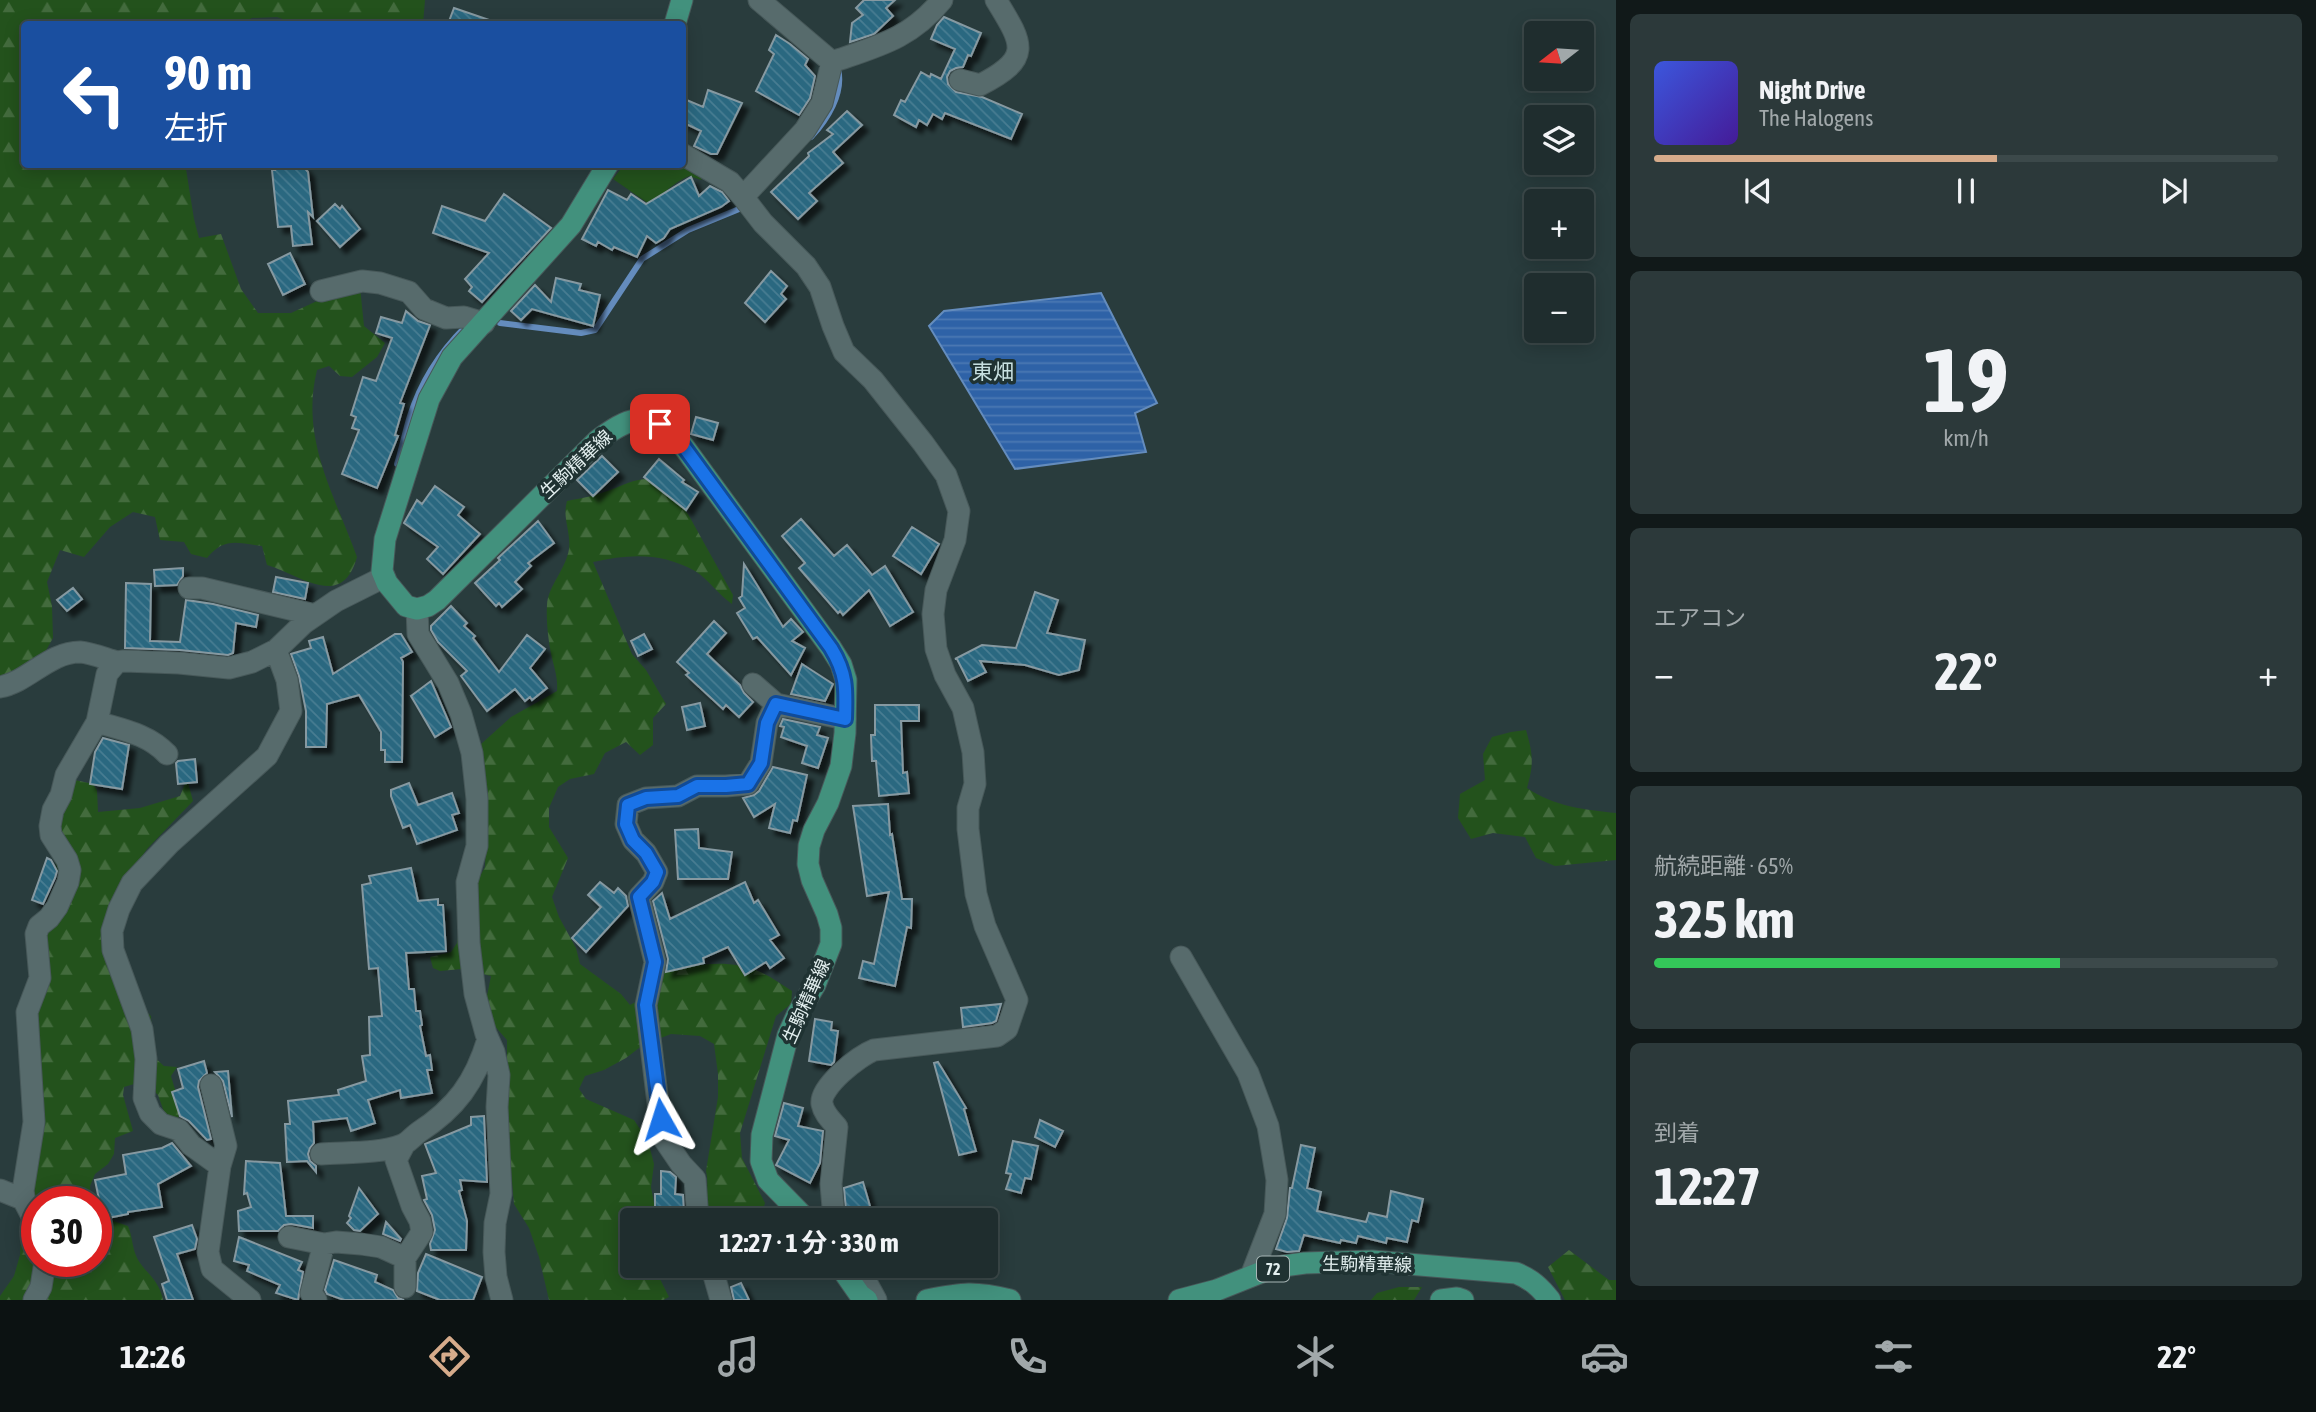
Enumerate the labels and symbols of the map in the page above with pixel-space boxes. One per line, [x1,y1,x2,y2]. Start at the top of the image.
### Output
north arrow [1524,21,1594,91]
district label: 東畑 [972,359,1014,383]
pin [630,394,690,454]
street label: 生駒精華線 [536,426,616,502]
street label: 生駒精華線 [778,956,834,1046]
position arrow [624,1082,698,1156]
speed limit sign: 30 [21,1186,112,1277]
street label: 生駒精華線 [1322,1253,1412,1275]
road number: 72 [1257,1256,1289,1282]

